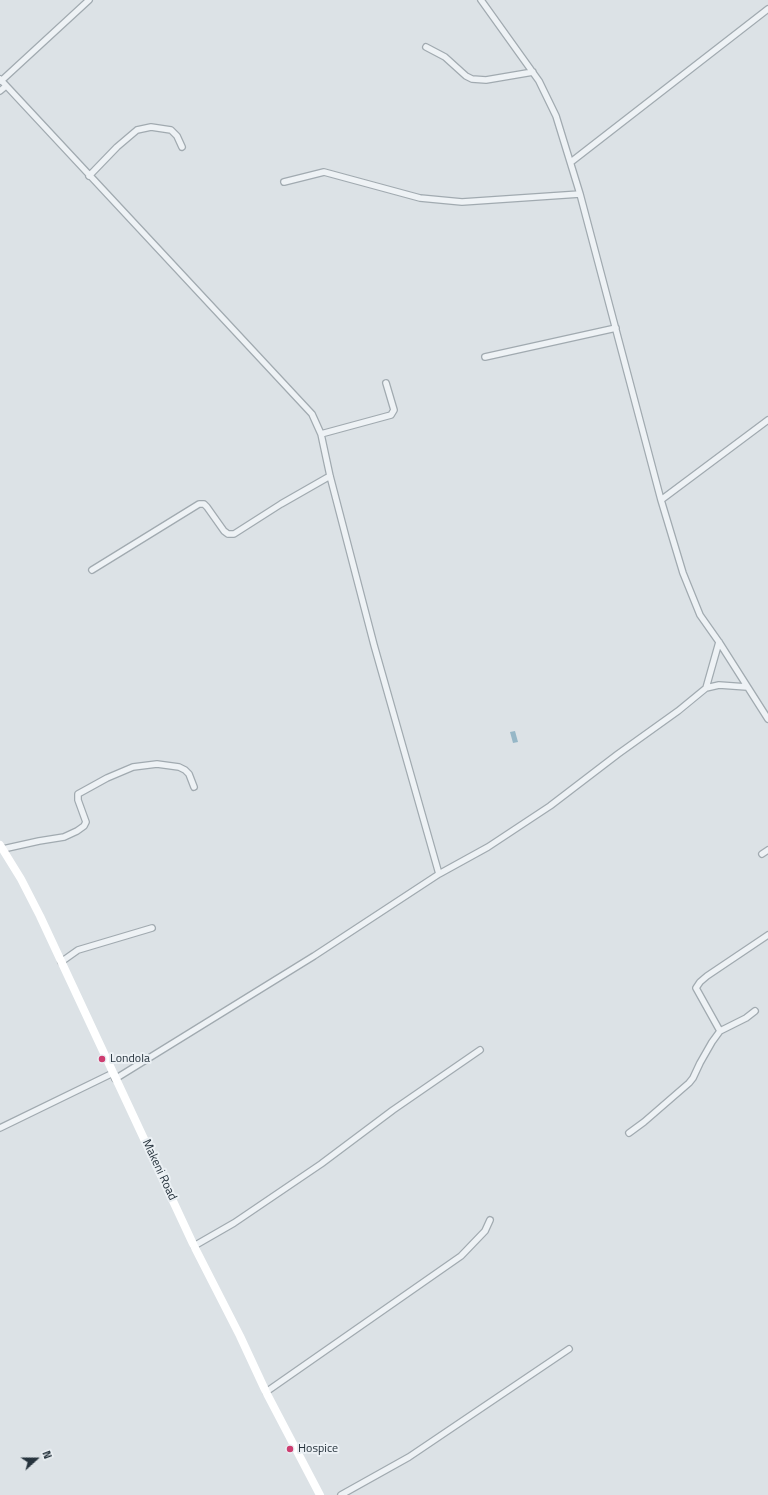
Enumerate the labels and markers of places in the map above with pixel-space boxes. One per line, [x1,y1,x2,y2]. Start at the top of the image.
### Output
place label: Londola [110,1052,150,1066]
marker: Londola [97,1054,107,1064]
place label: Hospice [298,1442,338,1456]
marker: Hospice [285,1444,295,1454]

